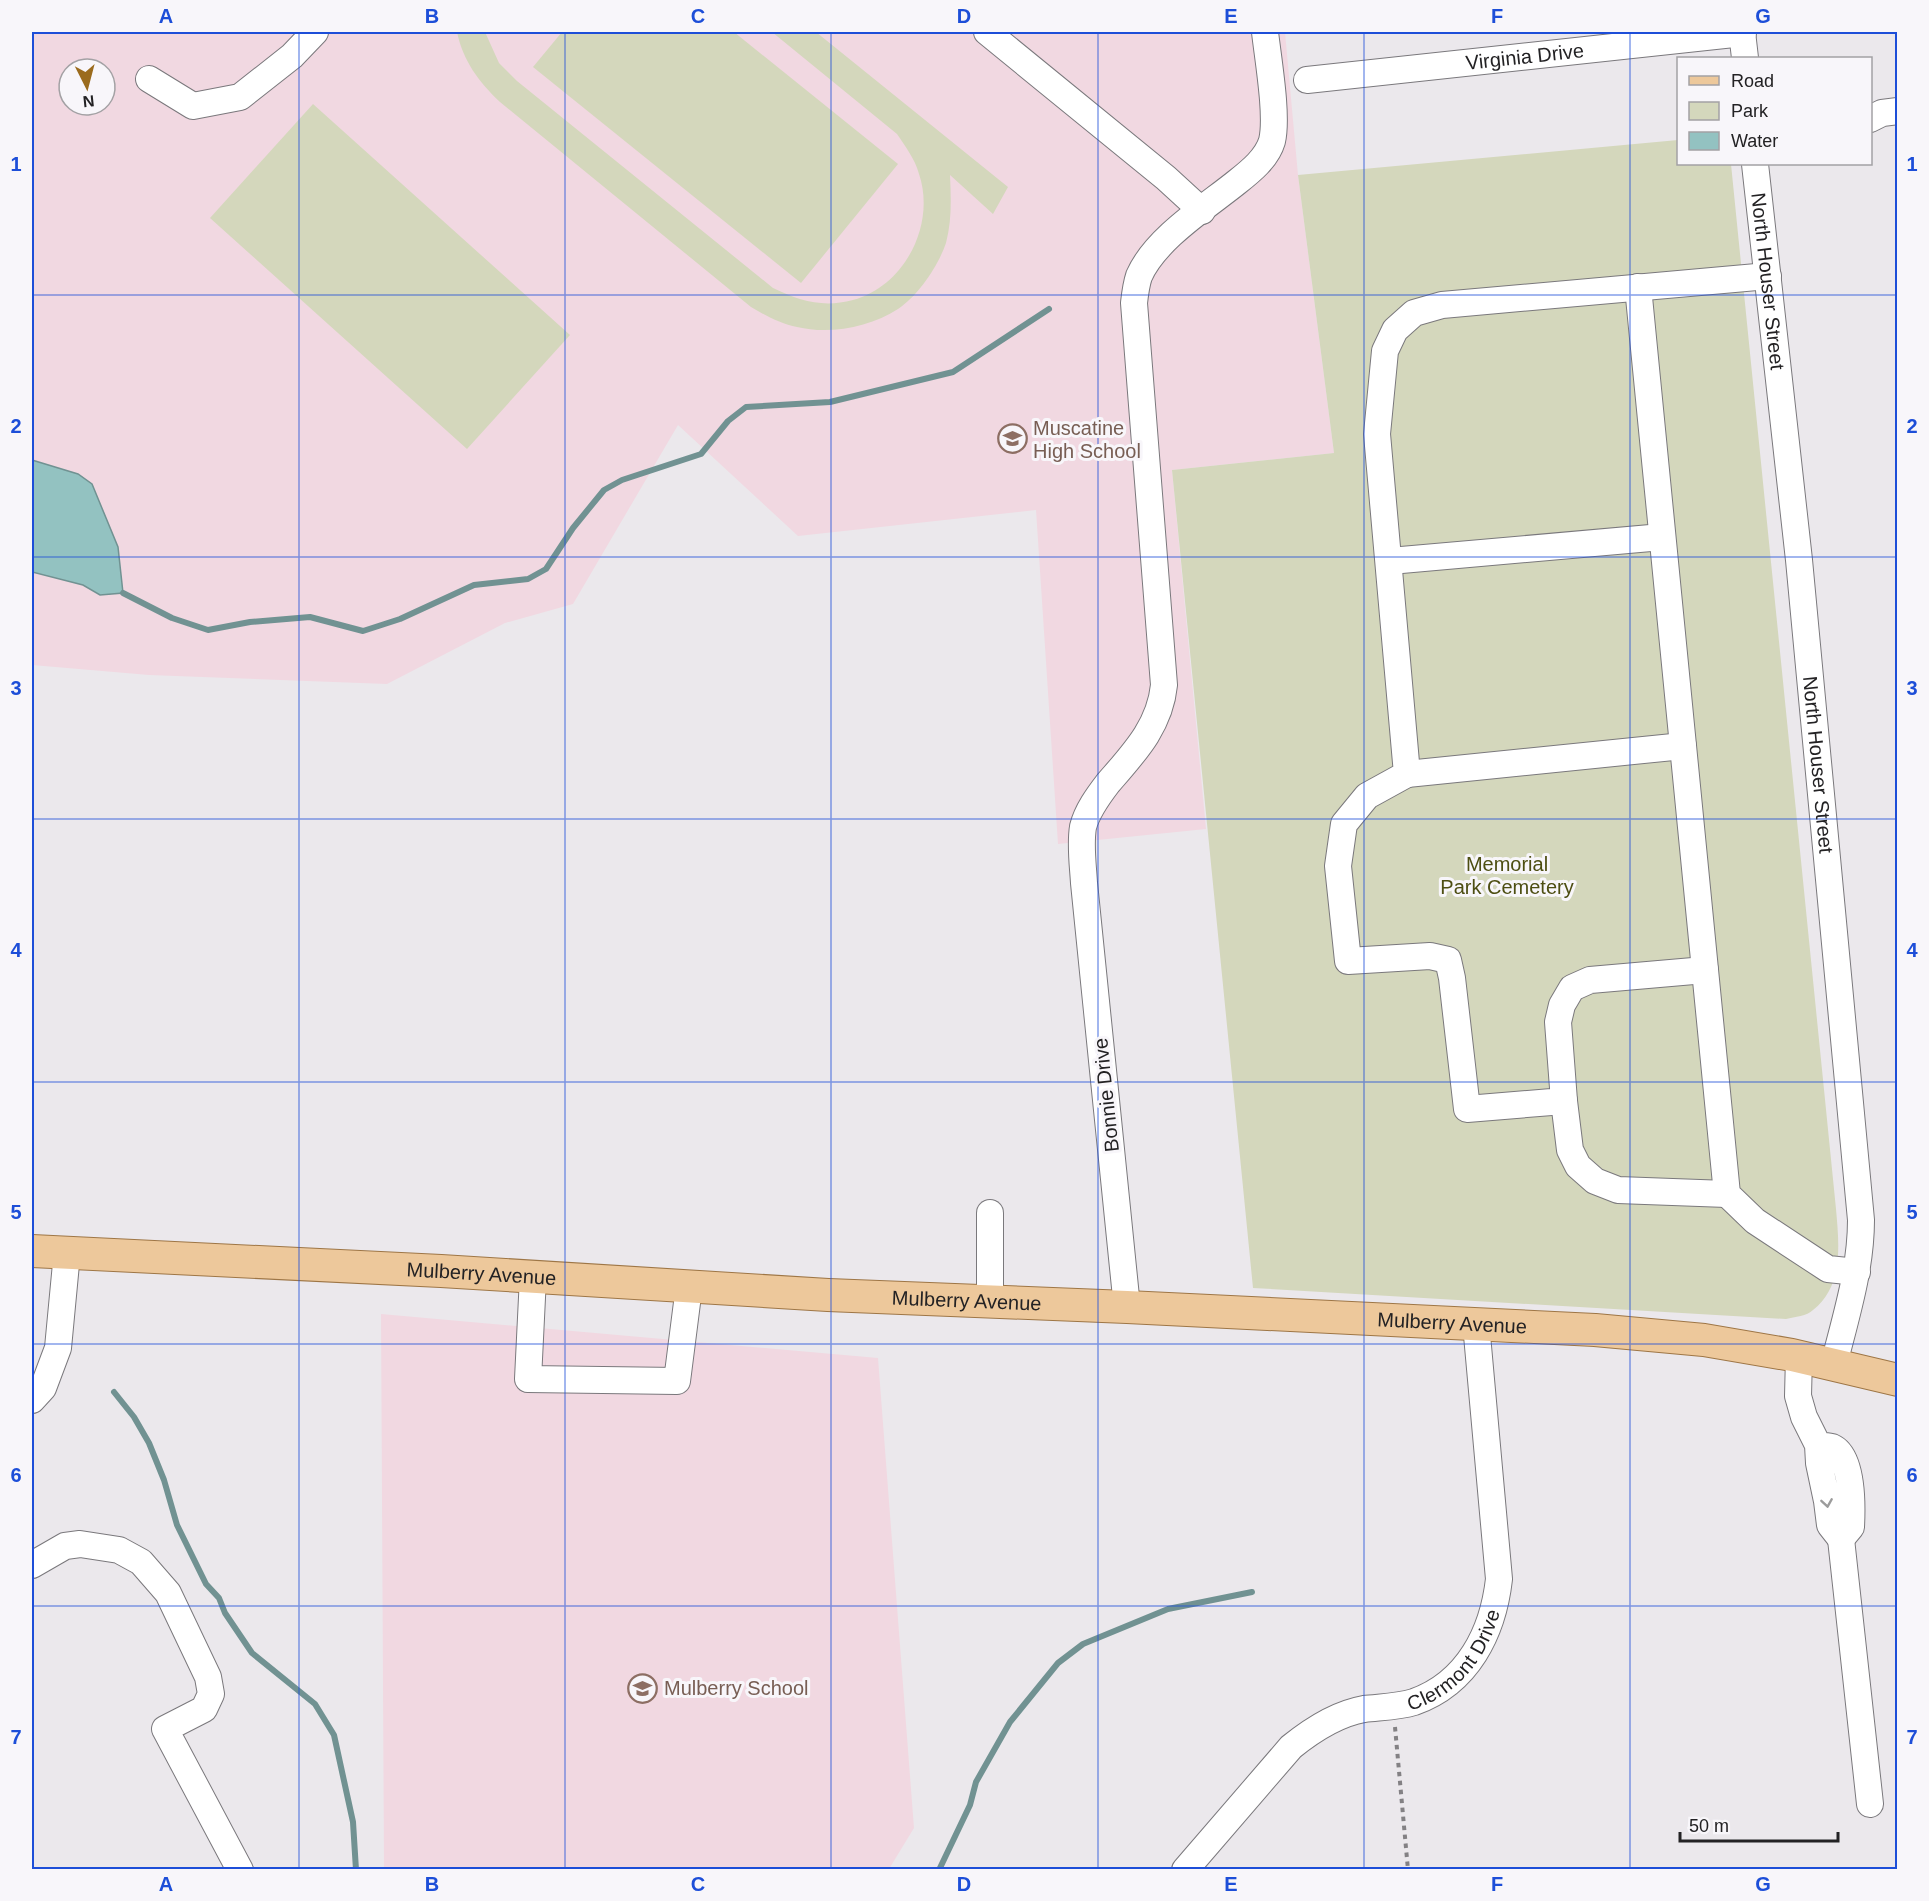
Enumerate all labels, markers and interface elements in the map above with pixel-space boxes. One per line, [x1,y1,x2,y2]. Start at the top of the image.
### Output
text: A [159,5,173,27]
text: B [425,5,439,27]
text: C [691,5,705,27]
text: D [957,5,971,27]
text: E [1224,5,1238,27]
text: F [1491,5,1503,27]
text: G [1755,5,1771,27]
street label: Virginia Drive [1465,39,1585,74]
north arrow [57,57,117,117]
legend [1677,57,1872,165]
text: Road [1731,71,1774,91]
text: N [82,92,95,110]
text: Park [1731,101,1769,121]
text: Water [1731,131,1778,151]
text: 1 [10,153,22,175]
text: 1 [1906,153,1918,175]
street label: North Houser Street [1747,192,1789,371]
text: 2 [10,415,22,437]
text: 2 [1906,415,1918,437]
place label: Muscatine High School [1033,417,1141,462]
school or university icon: Muscatine High School [996,423,1028,455]
street label: North Houser Street [1799,675,1838,855]
text: 3 [10,677,22,699]
text: 3 [1906,677,1918,699]
park label: Memorial Park Cemetery [1440,853,1574,898]
text: 4 [10,939,22,961]
text: 4 [1906,939,1918,961]
street label: Bonnie Drive [1089,1037,1123,1153]
text: 5 [10,1201,22,1223]
text: 5 [1906,1201,1918,1223]
street label: Mulberry Avenue [406,1258,557,1289]
street label: Mulberry Avenue [891,1287,1042,1315]
street label: Mulberry Avenue [1377,1308,1527,1338]
text: 6 [10,1464,22,1486]
text: 6 [1906,1464,1918,1486]
one-way arrow [1820,1497,1833,1507]
street label: Clermont Drive [1404,1607,1504,1715]
school or university icon: Mulberry School [627,1672,659,1704]
place label: Mulberry School [664,1677,809,1699]
text: 7 [10,1726,22,1748]
text: 7 [1906,1726,1918,1748]
scale bar [1680,1805,1838,1843]
text: 50 m [1689,1816,1729,1836]
text: A [159,1873,173,1895]
text: B [425,1873,439,1895]
text: C [691,1873,705,1895]
text: D [957,1873,971,1895]
text: E [1224,1873,1238,1895]
text: F [1491,1873,1503,1895]
text: G [1755,1873,1771,1895]

